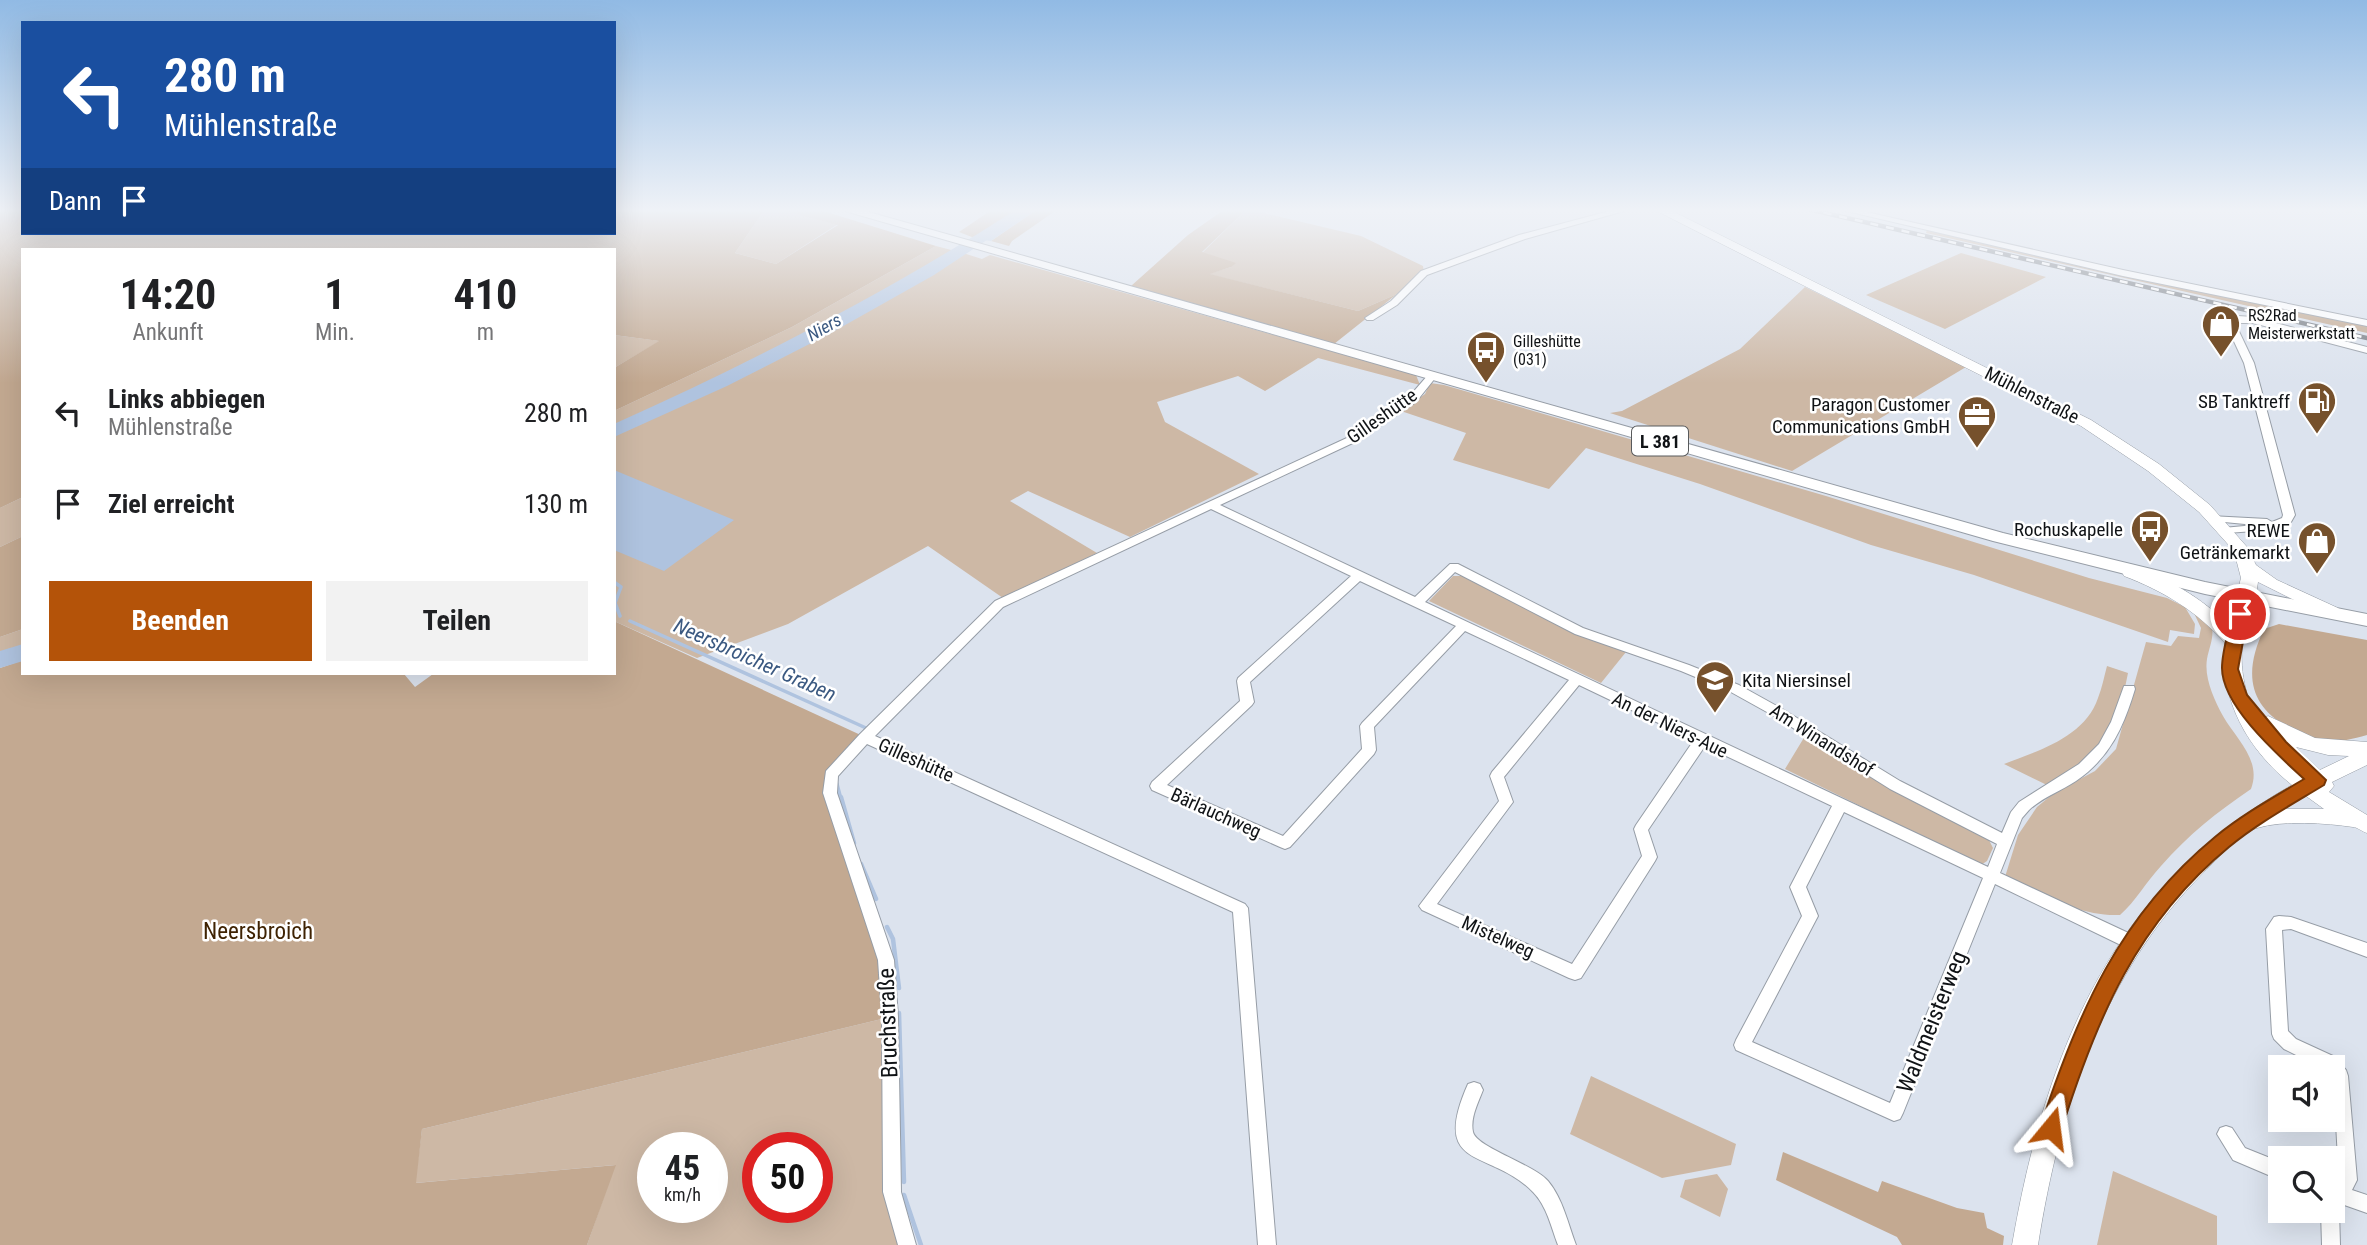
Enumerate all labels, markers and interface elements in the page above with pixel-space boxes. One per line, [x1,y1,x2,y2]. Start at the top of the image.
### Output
text: 280 m [164,47,286,104]
icon: left [49,49,140,140]
text: Mühlenstraße [164,106,337,144]
icon: arrive [115,182,153,220]
text: Dann [49,186,101,216]
text: 14:20 [120,270,216,319]
text: 1 [324,270,345,319]
text: 410 [454,270,517,319]
shop icon: RS2Rad Meisterwerkstatt [2200,303,2242,358]
place label: RS2Rad Meisterwerkstatt [2248,306,2355,343]
water label: Niers [803,309,845,345]
text: Ankunft [132,319,204,346]
text: Min. [315,319,355,346]
text: m [477,319,494,346]
bus stop icon: Gilleshütte (031) [1465,329,1507,384]
place label: Gilleshütte (031) [1513,332,1581,369]
street label: Mühlenstraße [1981,361,2083,429]
fuel station icon: SB Tanktreff [2296,380,2338,435]
street label: Gilleshütte [1342,383,1422,448]
text: Links abbiegen [108,384,265,414]
place label: SB Tanktreff [2198,390,2290,413]
place label: Paragon Customer Communications GmbH [1772,393,1950,438]
icon: left [49,394,87,432]
office icon: Paragon Customer Communications GmbH [1956,394,1998,449]
text: 280 m [524,398,588,428]
text: Mühlenstraße [108,414,232,441]
road number: L 381 [1632,426,1688,456]
icon: arrive [49,485,87,523]
text: Ziel erreicht [108,489,234,519]
text: 130 m [524,489,588,519]
bus stop icon: Rochuskapelle [2129,508,2171,563]
place label: Rochuskapelle [2014,518,2123,541]
place label: REWE Getränkemarkt [2180,519,2290,564]
shop icon: REWE Getränkemarkt [2296,520,2338,575]
button: Beenden [49,581,312,661]
button: Teilen [326,581,588,661]
pin [2210,584,2270,644]
icon: arrive [2221,595,2259,633]
water label: Neersbroicher Graben [670,613,840,707]
school or university icon: Kita Niersinsel [1694,659,1736,714]
place label: Kita Niersinsel [1742,669,1851,692]
street label: An der Niers-Aue [1608,687,1732,763]
street label: Am Winandshof [1766,699,1878,781]
street label: Gilleshütte [875,733,957,787]
street label: Bärlauchweg [1167,783,1265,843]
street label: Mistelweg [1458,911,1538,963]
park label: Neersbroich [203,918,313,945]
street label: Waldmeisterweg [1891,947,1973,1097]
street label: Bruchstraße [873,968,903,1078]
map controls [2268,1055,2345,1223]
button: sound [2268,1055,2345,1132]
position arrow [2014,1091,2088,1165]
speed limit sign: 50 [742,1132,833,1223]
button: search [2268,1146,2345,1223]
text: 45 [665,1148,700,1189]
text: km/h [664,1184,701,1205]

